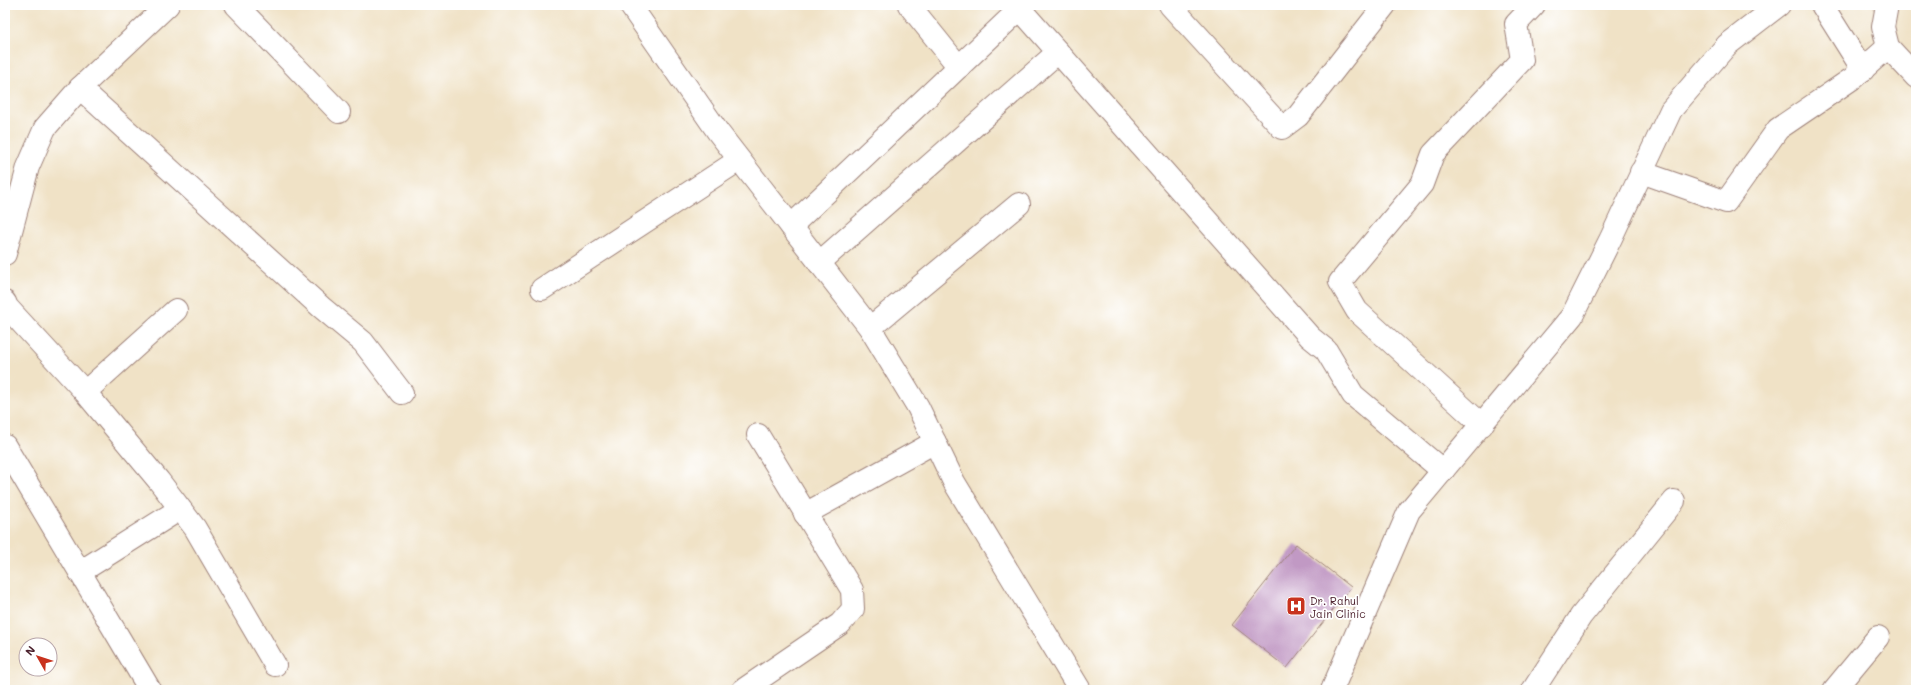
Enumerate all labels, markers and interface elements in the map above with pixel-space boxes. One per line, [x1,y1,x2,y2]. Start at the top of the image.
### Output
place label: Dr. Rahul Jain Clinic [1310,593,1366,621]
hospital icon: Dr. Rahul Jain Clinic [1285,595,1307,617]
north arrow [18,637,58,677]
text: N [21,642,38,658]

